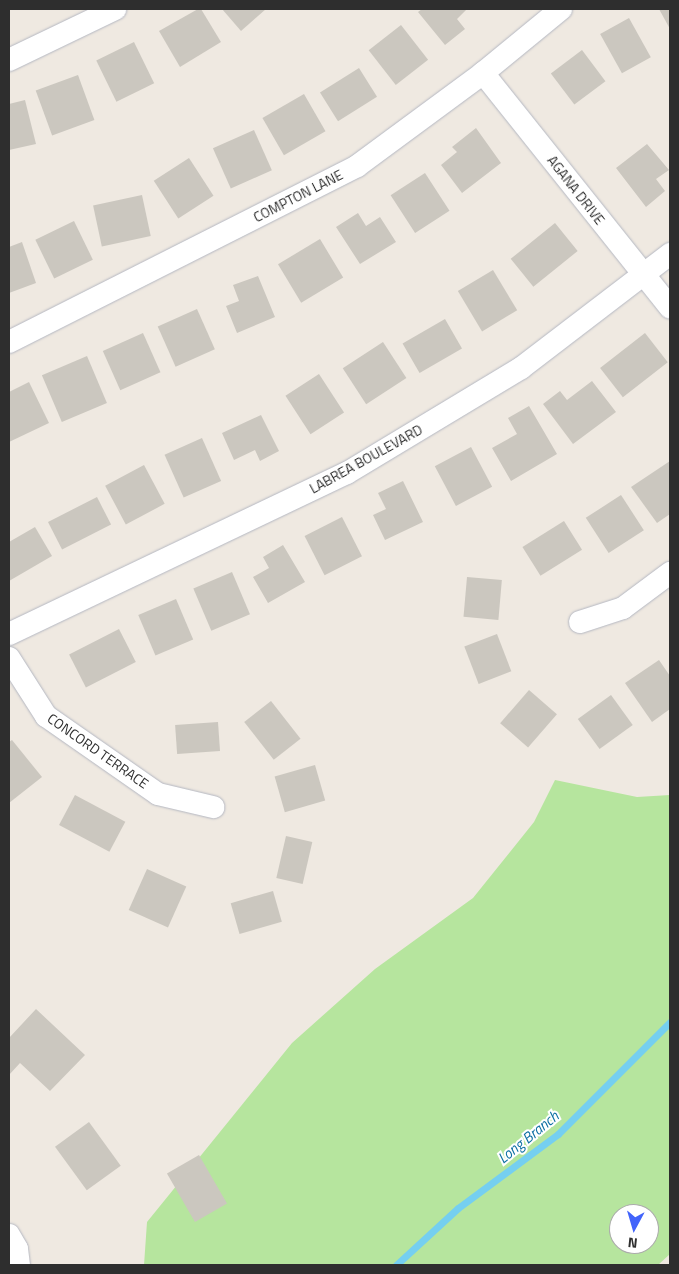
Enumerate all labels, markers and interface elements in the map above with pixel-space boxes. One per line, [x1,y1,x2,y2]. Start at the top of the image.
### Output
street label: AGANA DRIVE [544,152,608,228]
street label: COMPTON LANE [251,166,345,226]
street label: LABREA BOULEVARD [307,421,425,497]
street label: CONCORD TERRACE [44,710,152,792]
water label: Long Branch [494,1107,562,1167]
north arrow [609,1204,659,1254]
text: N [627,1232,638,1254]

